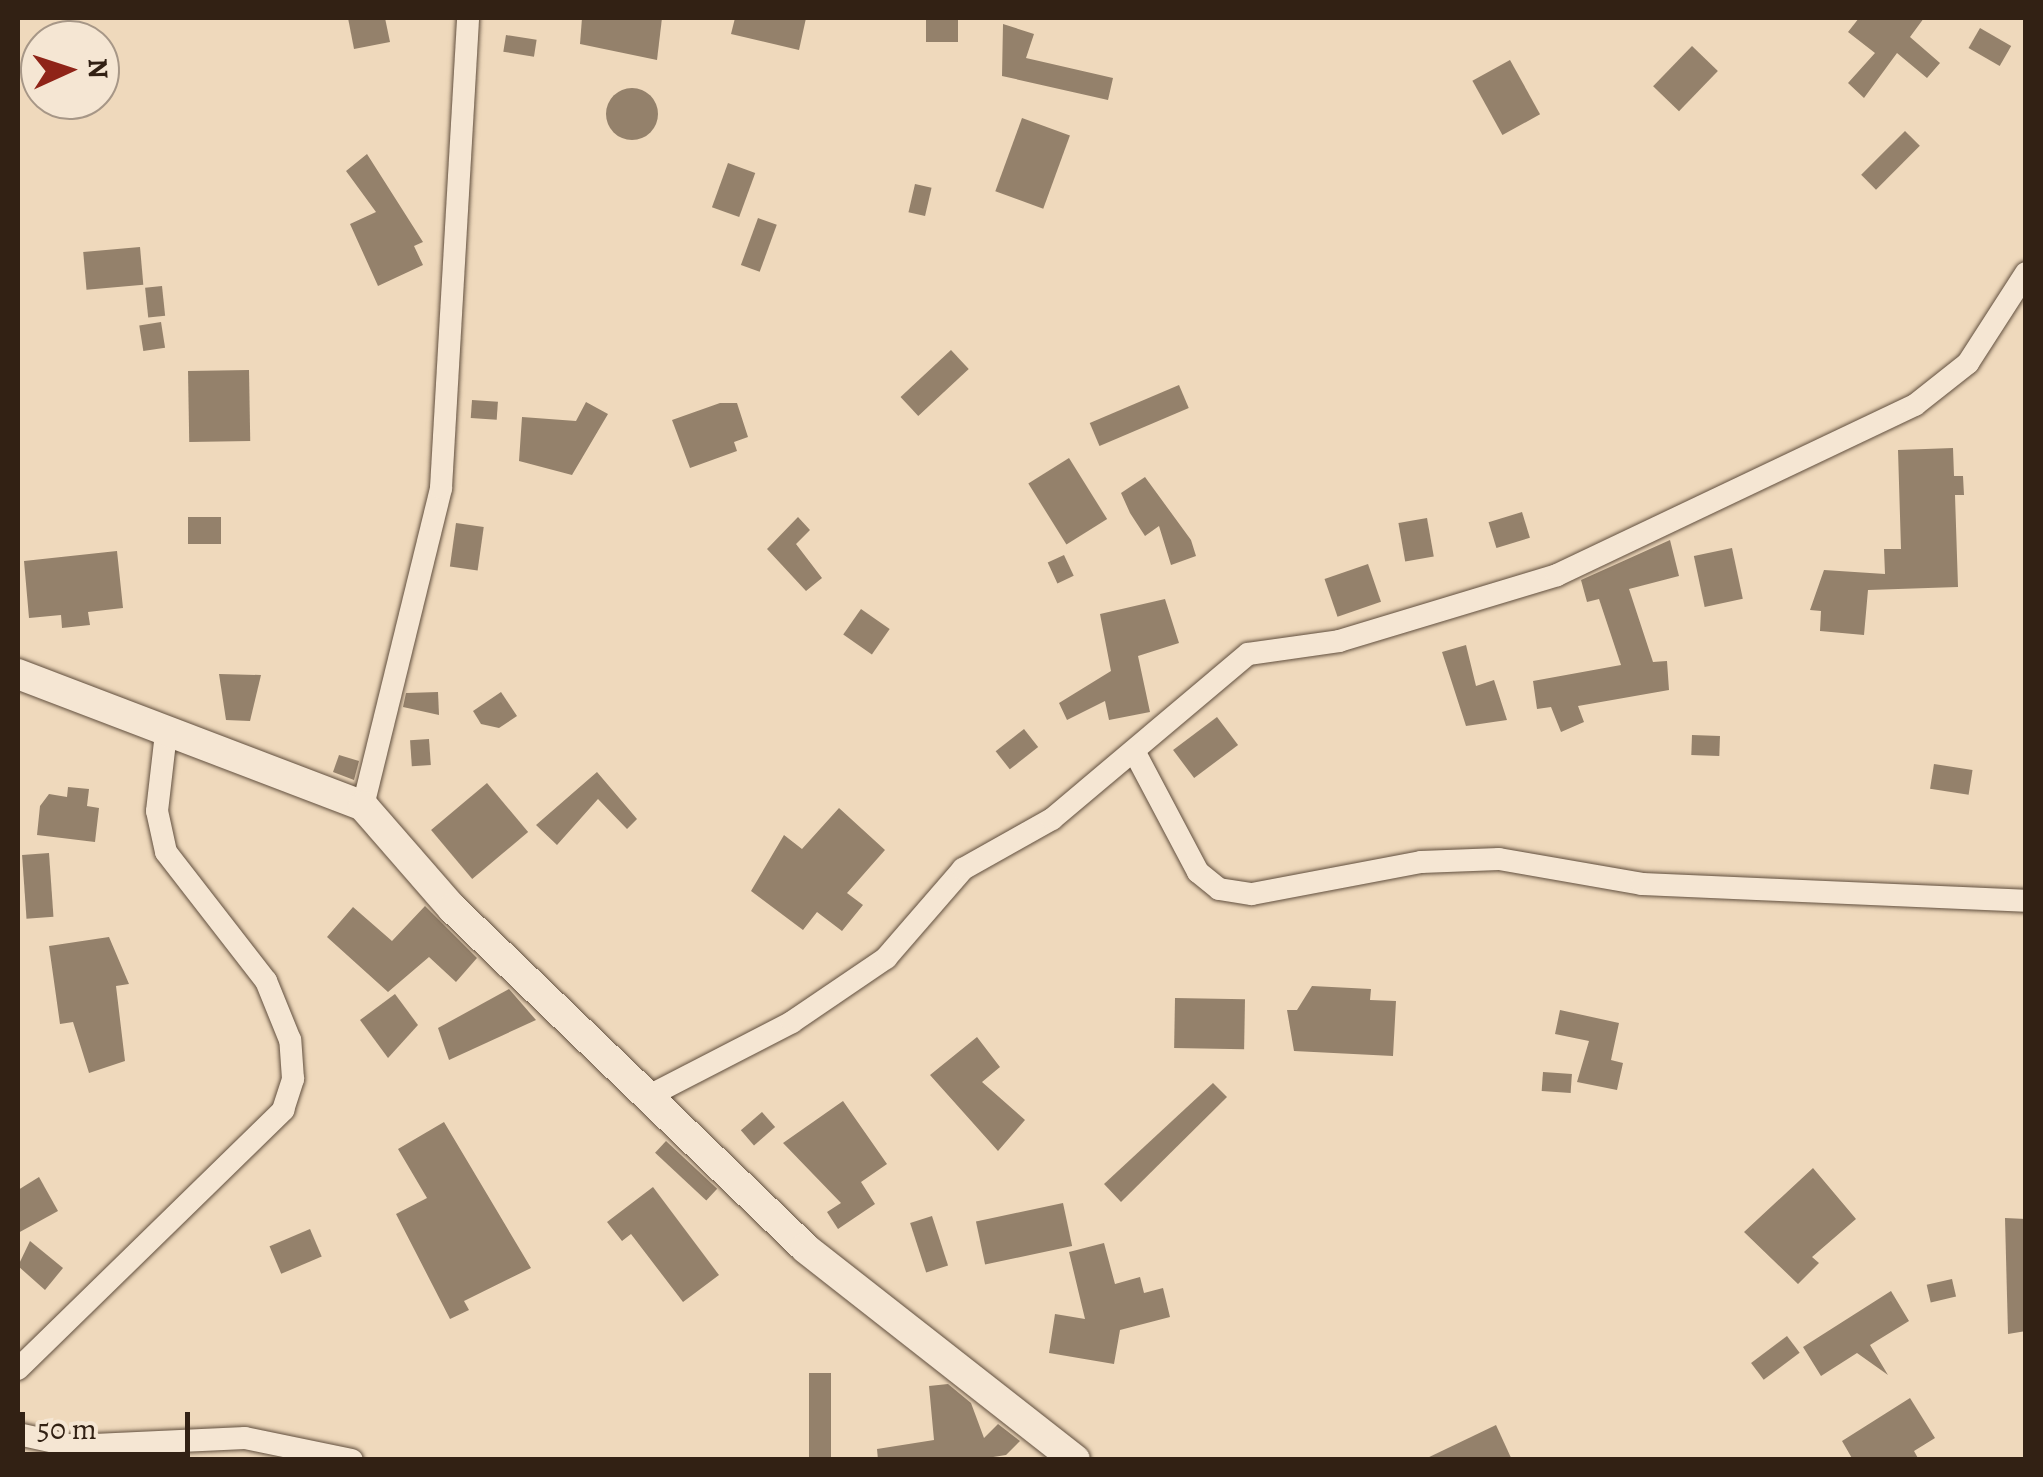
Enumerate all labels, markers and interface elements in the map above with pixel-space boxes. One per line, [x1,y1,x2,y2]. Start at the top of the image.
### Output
north arrow [20,20,120,120]
text: N [78,57,117,80]
scale bar [25,1392,195,1454]
text: 50 m [37,1409,97,1449]

